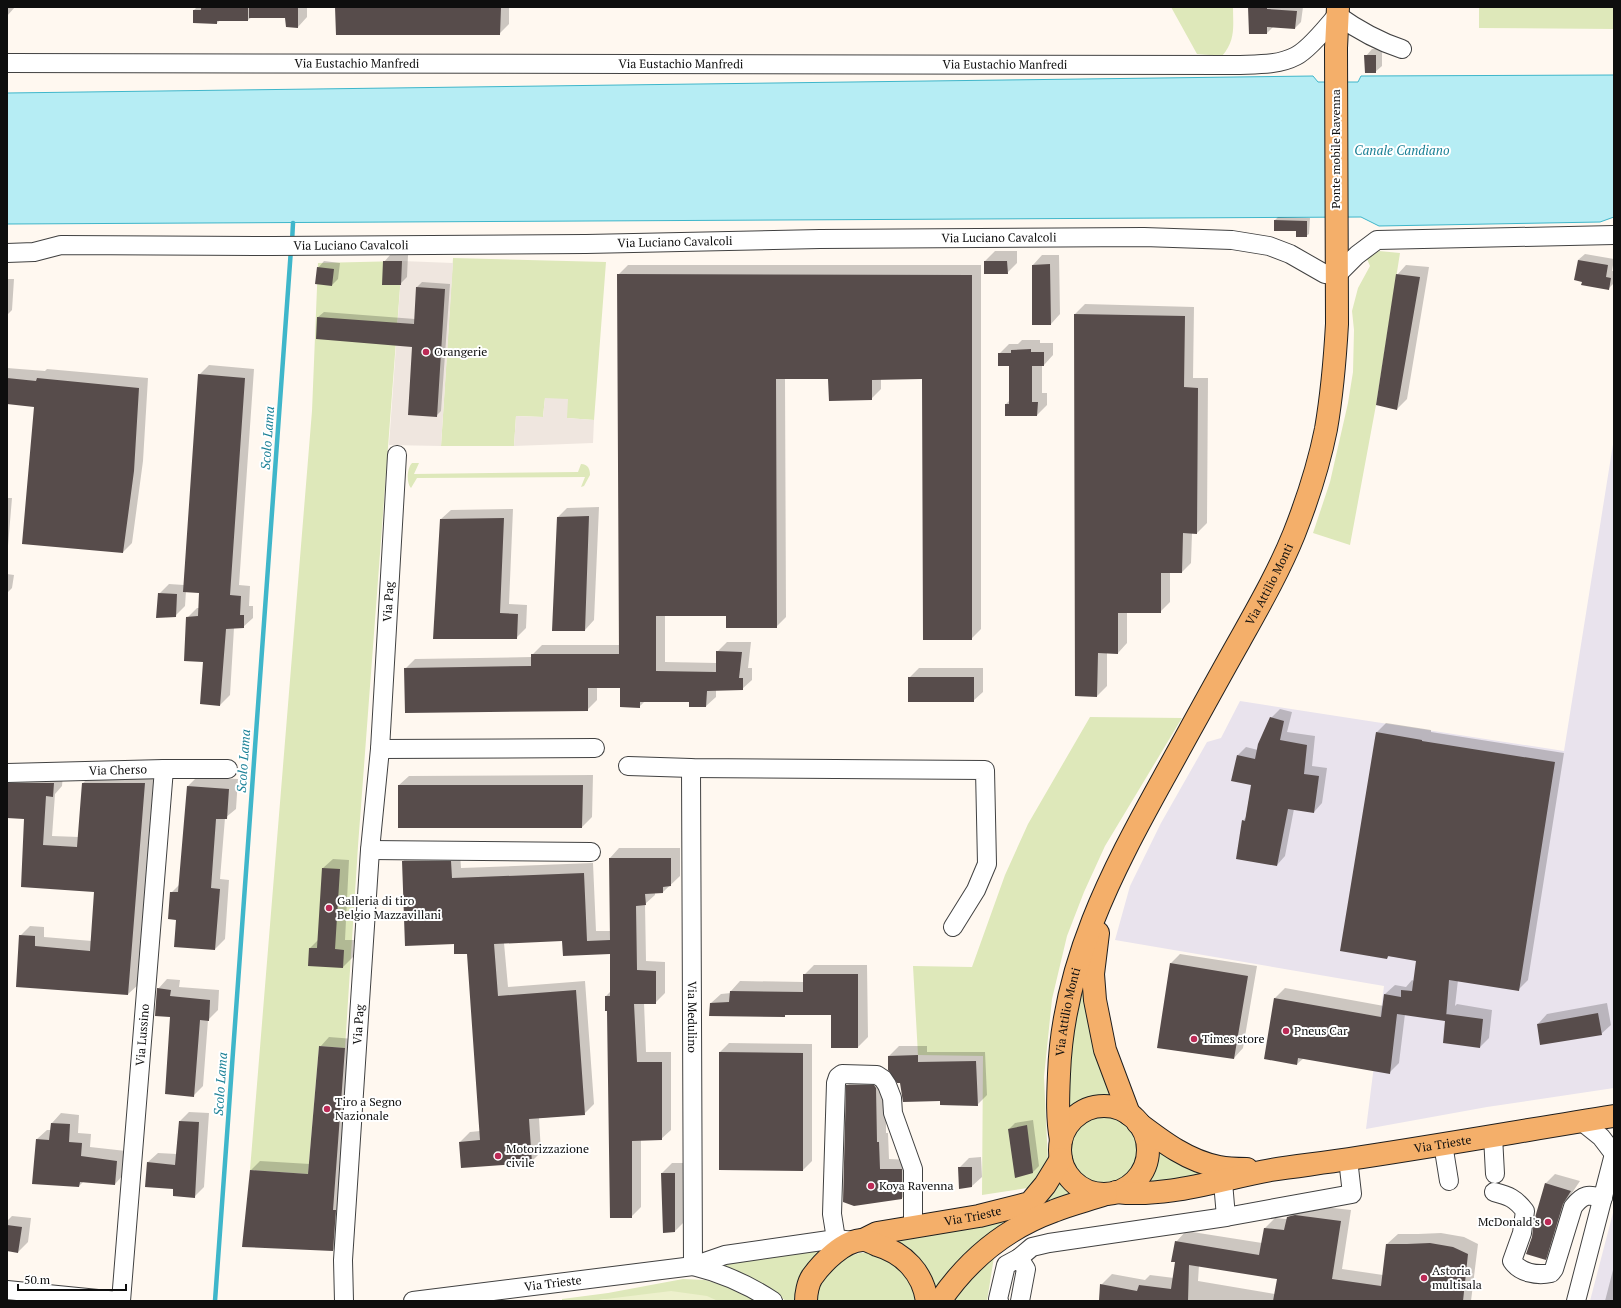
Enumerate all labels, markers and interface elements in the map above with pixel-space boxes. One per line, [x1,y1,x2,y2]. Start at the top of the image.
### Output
street label: Via Eustachio Manfredi [295,55,420,71]
street label: Via Eustachio Manfredi [619,56,744,71]
street label: Via Eustachio Manfredi [943,57,1068,72]
street label: Ponte mobile Ravenna [1328,89,1343,209]
water label: Canale Candiano [1354,141,1450,159]
street label: Via Luciano Cavalcoli [941,230,1057,245]
street label: Via Luciano Cavalcoli [617,233,733,250]
street label: Via Luciano Cavalcoli [293,237,409,253]
place label: Orangerie [434,344,487,359]
marker: Orangerie [421,347,431,357]
water label: Scolo Lama [256,406,278,470]
street label: Via Attilio Monti [1242,541,1296,628]
street label: Via Pag [379,580,397,622]
water label: Scolo Lama [232,729,254,793]
street label: Via Cherso [89,761,148,778]
place label: Galleria di tiro Belgio Mazzavillani [337,893,442,922]
marker: Galleria di tiro Belgio Mazzavillani [324,903,334,913]
street label: Via Attilio Monti [1052,965,1083,1057]
street label: Via Medulino [685,981,700,1053]
street label: Via Lussino [132,1003,152,1066]
street label: Via Pag [349,1003,367,1045]
place label: Pneus Car [1294,1023,1348,1038]
marker: Pneus Car [1281,1026,1291,1036]
place label: Times store [1202,1031,1264,1046]
marker: Times store [1189,1034,1199,1044]
water label: Scolo Lama [209,1052,231,1116]
place label: Tiro a Segno Nazionale [335,1094,402,1123]
marker: Tiro a Segno Nazionale [322,1104,332,1114]
street label: Via Trieste [1413,1132,1473,1156]
place label: Motorizzazione civile [506,1141,589,1170]
marker: Motorizzazione civile [493,1151,503,1161]
place label: Koya Ravenna [879,1178,954,1193]
marker: Koya Ravenna [866,1181,876,1191]
street label: Via Trieste [943,1203,1003,1229]
place label: McDonald's [1478,1214,1540,1229]
marker: McDonald's [1543,1217,1553,1227]
place label: Astoria multisala [1432,1263,1482,1292]
scale bar [18,1266,126,1292]
text: 50 m [24,1272,51,1287]
street label: Via Trieste [523,1272,583,1294]
marker: Astoria multisala [1419,1273,1429,1283]

